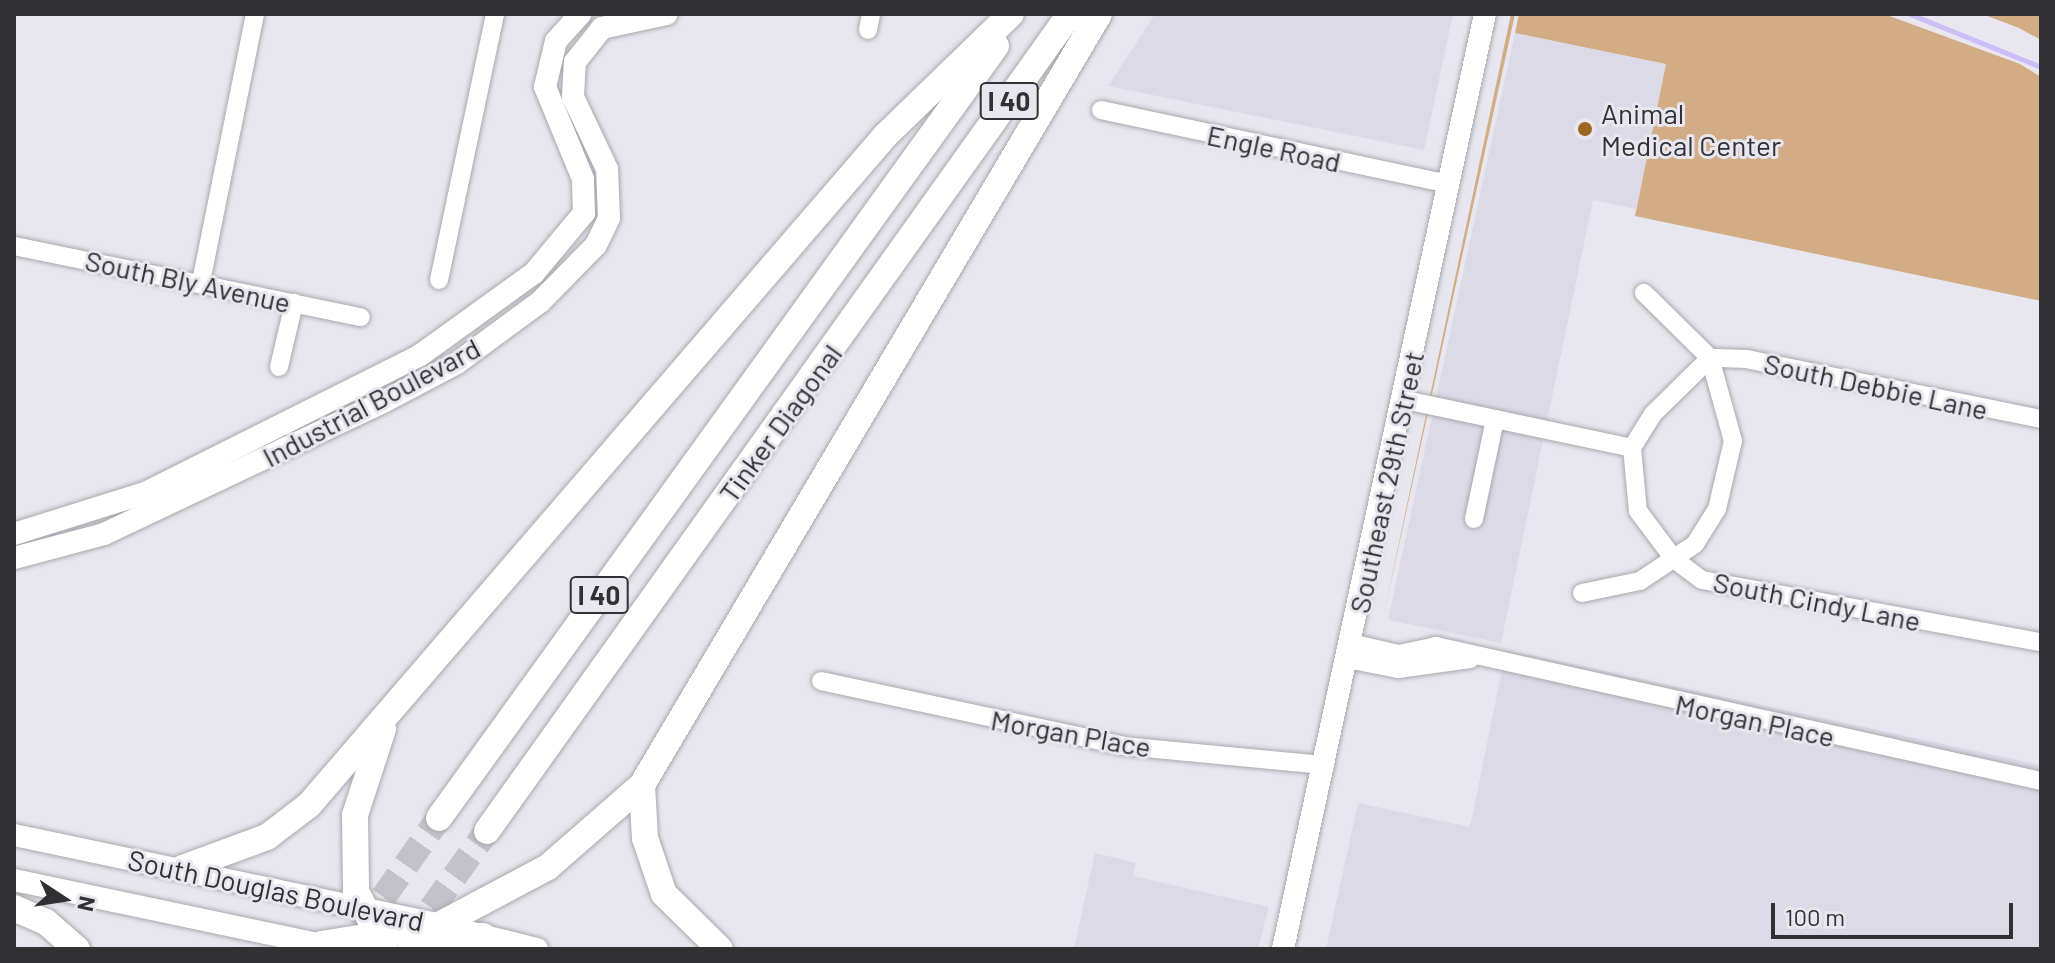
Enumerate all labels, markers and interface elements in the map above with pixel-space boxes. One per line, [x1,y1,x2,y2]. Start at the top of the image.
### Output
road number: I 40 [979,79,1039,123]
place label: Animal Medical Center [1601,96,1781,162]
street label: Engle Road [1204,117,1344,179]
marker: Animal Medical Center [1576,120,1594,138]
street label: South Bly Avenue [82,243,294,319]
street label: Industrial Boulevard [257,331,485,473]
street label: Tinker Diagonal [712,338,848,508]
street label: South Debbie Lane [1761,346,1991,426]
street label: Southeast 29th Street [1342,348,1430,616]
street label: South Cindy Lane [1711,564,1923,638]
road number: I 40 [569,573,629,617]
street label: Morgan Place [1672,687,1838,753]
street label: Morgan Place [988,702,1154,764]
street label: South Douglas Boulevard [125,842,427,938]
north arrow [24,859,104,939]
scale bar [1775,887,2017,937]
text: N [73,894,102,914]
text: 100 m [1785,902,1845,931]

